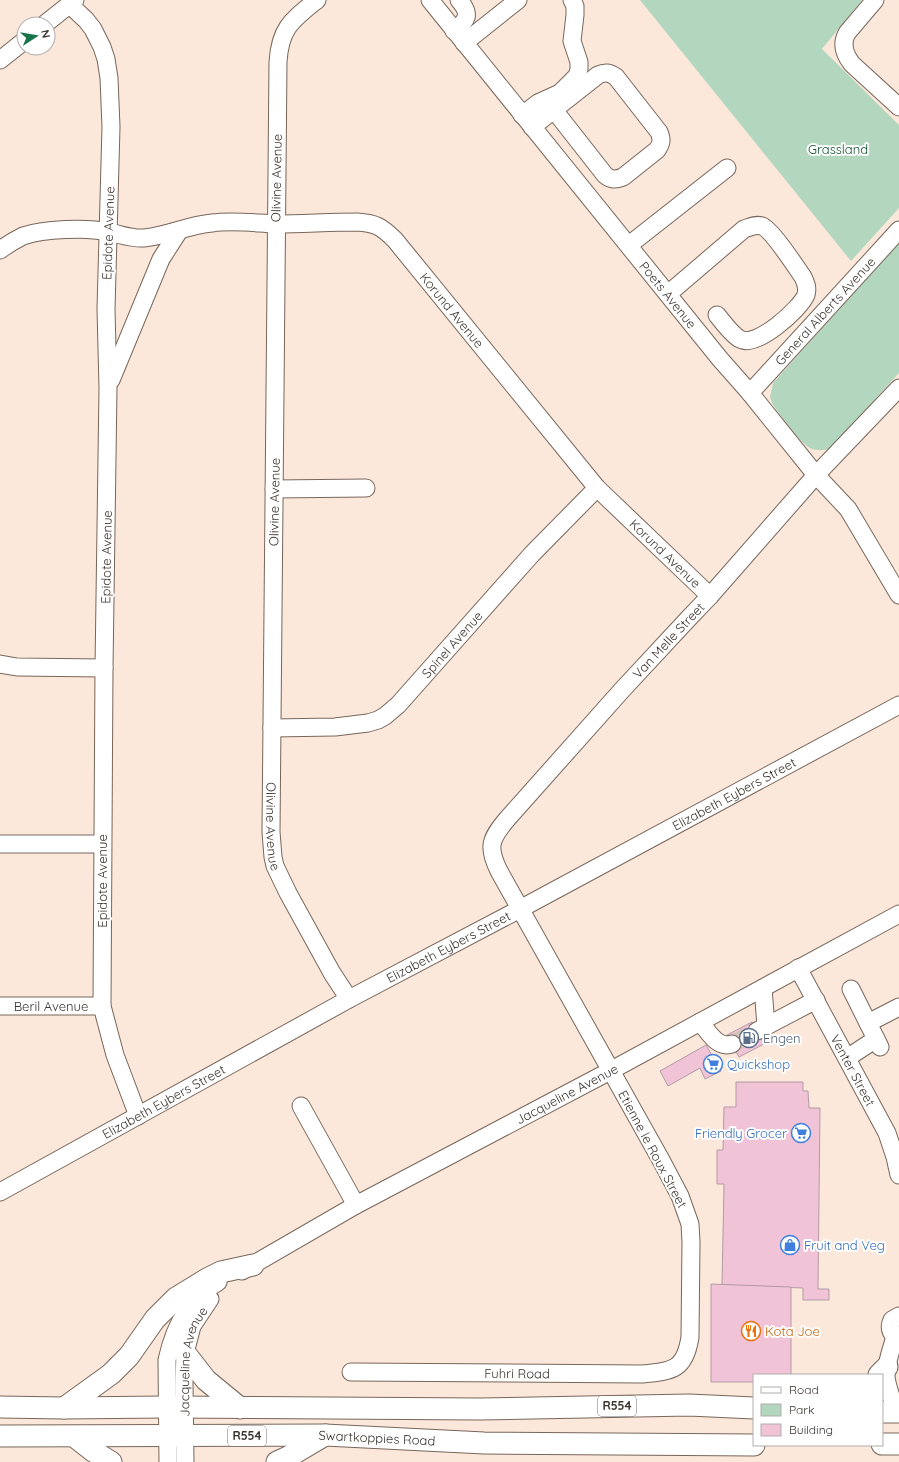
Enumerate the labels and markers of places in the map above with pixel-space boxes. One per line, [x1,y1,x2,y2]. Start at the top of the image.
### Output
fuel station icon: Engen [738,1027,760,1049]
place label: Engen [763,1030,801,1046]
supermarket icon: Quickshop [702,1053,724,1075]
place label: Quickshop [727,1056,790,1072]
supermarket icon: Friendly Grocer [790,1122,812,1144]
place label: Friendly Grocer [695,1125,787,1141]
shop icon: Fruit and Veg [779,1234,801,1256]
place label: Fruit and Veg [804,1237,885,1253]
restaurant icon: Kota Joe [740,1320,762,1342]
place label: Kota Joe [765,1323,820,1339]

